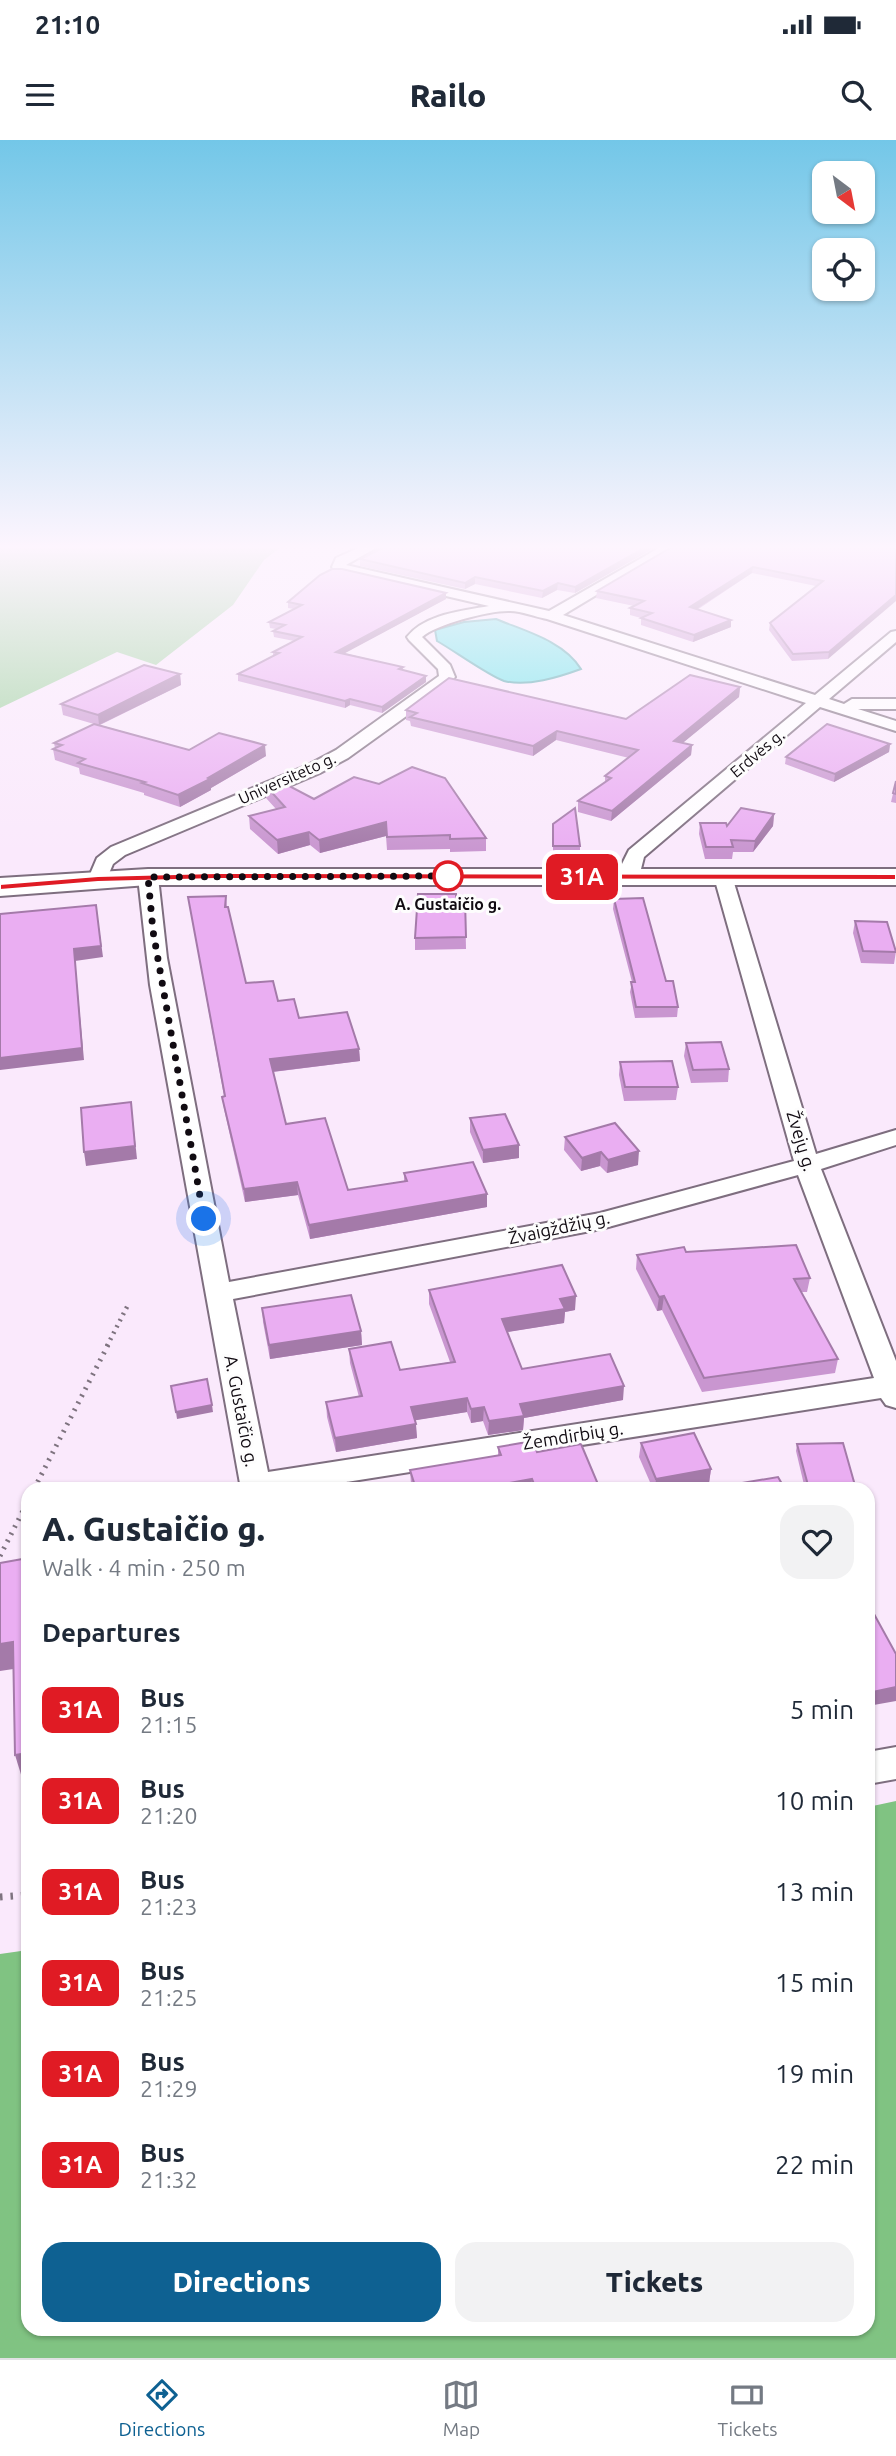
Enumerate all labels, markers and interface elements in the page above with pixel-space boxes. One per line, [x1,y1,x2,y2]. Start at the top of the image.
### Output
text: 21:10 [35,10,100,39]
icon: menu [21,76,59,114]
icon: search [837,76,875,114]
text: Railo [409,77,487,113]
north arrow [812,161,875,224]
map controls [812,161,875,301]
button: locate [812,238,875,301]
street label: Erdvės g. [726,725,788,781]
street label: Universiteto g. [235,748,339,808]
line badge: 31A [542,854,622,900]
marker: A. Gustaičio g. [433,861,463,891]
text: 31A [560,863,604,890]
place label: A. Gustaičio g. [395,895,501,913]
street label: Žvejų g. [783,1108,822,1173]
your location [186,1201,221,1236]
street label: Žvaigždžių g. [506,1206,611,1248]
street label: A. Gustaičio g. [221,1353,263,1468]
street label: Žemdirbių g. [521,1416,625,1453]
button: heart [780,1505,854,1579]
text: A. Gustaičio g. [42,1510,265,1547]
text: Walk · 4 min · 250 m [42,1555,246,1580]
text: Departures [42,1618,180,1647]
text: Bus [140,1683,185,1712]
text: 5 min [790,1695,854,1724]
text: 31A [59,1696,102,1723]
text: 21:15 [140,1712,198,1737]
text: Bus [140,1774,185,1803]
text: 10 min [775,1786,854,1815]
text: 31A [59,1787,102,1814]
text: 21:20 [140,1803,198,1828]
text: Bus [140,1865,185,1894]
text: 13 min [775,1877,854,1906]
text: 31A [59,1878,102,1905]
text: 21:23 [140,1894,198,1919]
text: Bus [140,1956,185,1985]
text: 15 min [775,1968,854,1997]
text: 31A [59,1969,102,1996]
text: 21:25 [140,1985,198,2010]
text: Bus [140,2047,185,2076]
text: 19 min [775,2059,854,2088]
text: 31A [59,2060,102,2087]
text: 21:29 [140,2076,198,2101]
text: Bus [140,2138,185,2167]
text: 22 min [775,2150,854,2179]
text: 31A [59,2151,102,2178]
text: 21:32 [140,2167,198,2192]
button: Directions [42,2242,441,2322]
button: Tickets [455,2242,854,2322]
tab: Directions [119,2376,205,2440]
tab: Map [442,2376,480,2440]
tab: Tickets [718,2376,777,2440]

